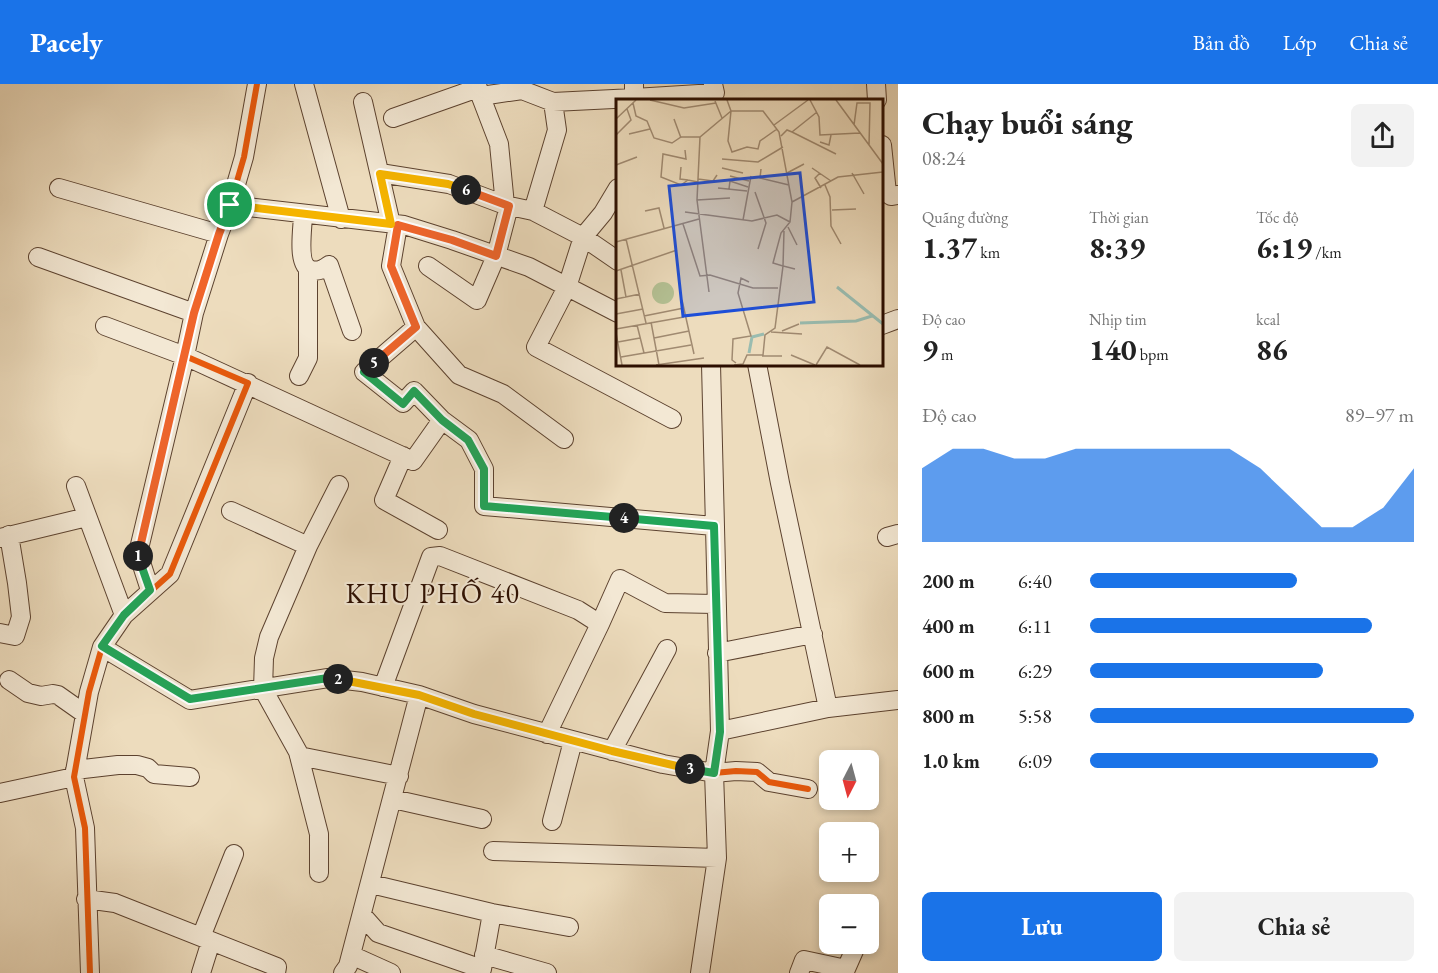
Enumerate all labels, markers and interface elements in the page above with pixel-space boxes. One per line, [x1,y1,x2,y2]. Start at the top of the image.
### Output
text: Pacely [30,24,103,60]
text: Bản đồ [1193,29,1250,56]
text: Lớp [1283,29,1317,56]
text: Chia sẻ [1350,29,1408,56]
inset map [616,99,883,366]
text: Chạy buổi sáng [922,101,1133,144]
button: share [1351,104,1414,167]
text: 08:24 [922,145,965,171]
pin: 6 [451,175,481,205]
pin [204,179,255,230]
text: 6 [462,179,470,200]
icon: arrive [213,188,246,221]
text: Quãng đường [922,207,1008,228]
text: Thời gian [1089,207,1149,228]
text: Tốc độ [1256,207,1299,228]
text: 1.37 [922,228,977,267]
text: 8:39 [1089,228,1145,267]
text: 6:19 [1256,228,1312,267]
text: km [977,242,1000,263]
text: /km [1312,242,1342,263]
text: Độ cao [922,309,966,330]
text: Nhịp tim [1089,309,1147,330]
text: kcal [1256,309,1280,330]
text: 9 [922,330,938,369]
text: 140 [1089,330,1137,369]
text: 86 [1256,330,1288,369]
text: m [938,344,954,365]
text: bpm [1137,344,1169,365]
pin: 5 [359,348,389,378]
text: 5 [370,352,378,373]
text: Độ cao [922,402,977,428]
text: 89–97 m [1345,402,1414,428]
pin: 4 [609,503,639,533]
text: 4 [620,507,628,528]
pin: 1 [123,541,153,571]
text: 1 [134,545,142,566]
text: 200 m [922,568,975,594]
text: 6:40 [1018,568,1052,594]
district label: KHU PHỐ 40 [346,575,521,611]
text: 400 m [922,613,975,639]
text: 6:11 [1018,613,1052,639]
text: 600 m [922,658,975,684]
text: 6:29 [1018,658,1052,684]
pin: 2 [323,664,353,694]
text: 2 [334,668,342,689]
text: 800 m [922,703,975,729]
text: 5:58 [1018,703,1052,729]
text: 1.0 km [922,748,980,774]
text: 6:09 [1018,748,1052,774]
north arrow [819,750,879,810]
map controls [819,750,879,954]
pin: 3 [675,754,705,784]
text: 3 [686,758,694,779]
button: + [819,822,879,882]
button: Lưu [922,892,1162,961]
button: Chia sẻ [1174,892,1414,961]
button: − [819,894,879,954]

